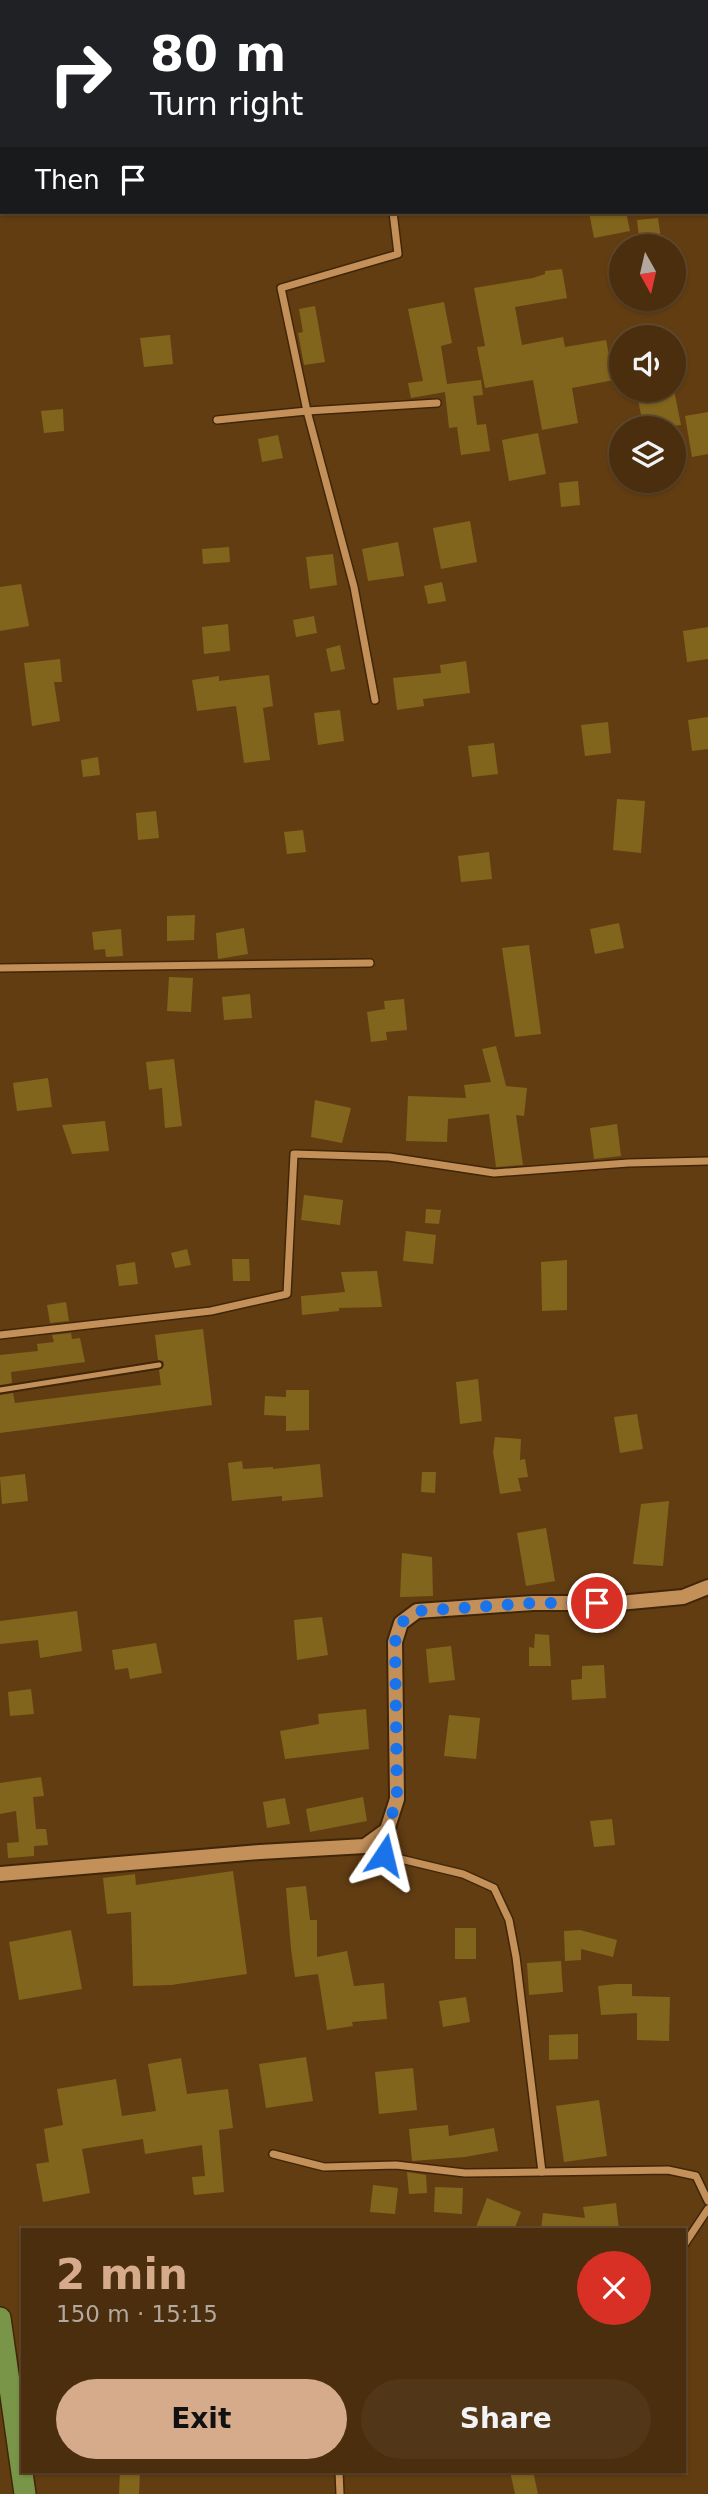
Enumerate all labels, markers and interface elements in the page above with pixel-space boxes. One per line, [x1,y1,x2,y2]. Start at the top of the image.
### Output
text: 80 m [150,26,286,83]
icon: right [35,28,126,119]
text: Turn right [150,85,303,123]
icon: arrive [114,161,152,199]
text: Then [35,165,100,195]
north arrow [609,234,686,312]
map controls [609,234,686,493]
button: sound [609,325,686,402]
button: layers [609,416,686,493]
pin [567,1573,627,1633]
icon: arrive [578,1584,616,1622]
position arrow [347,1818,421,1892]
text: 2 min [56,2250,188,2299]
button: close [577,2251,651,2325]
text: 150 m · 15:15 [56,2301,218,2327]
button: Exit [56,2379,347,2459]
button: Share [361,2379,651,2459]

